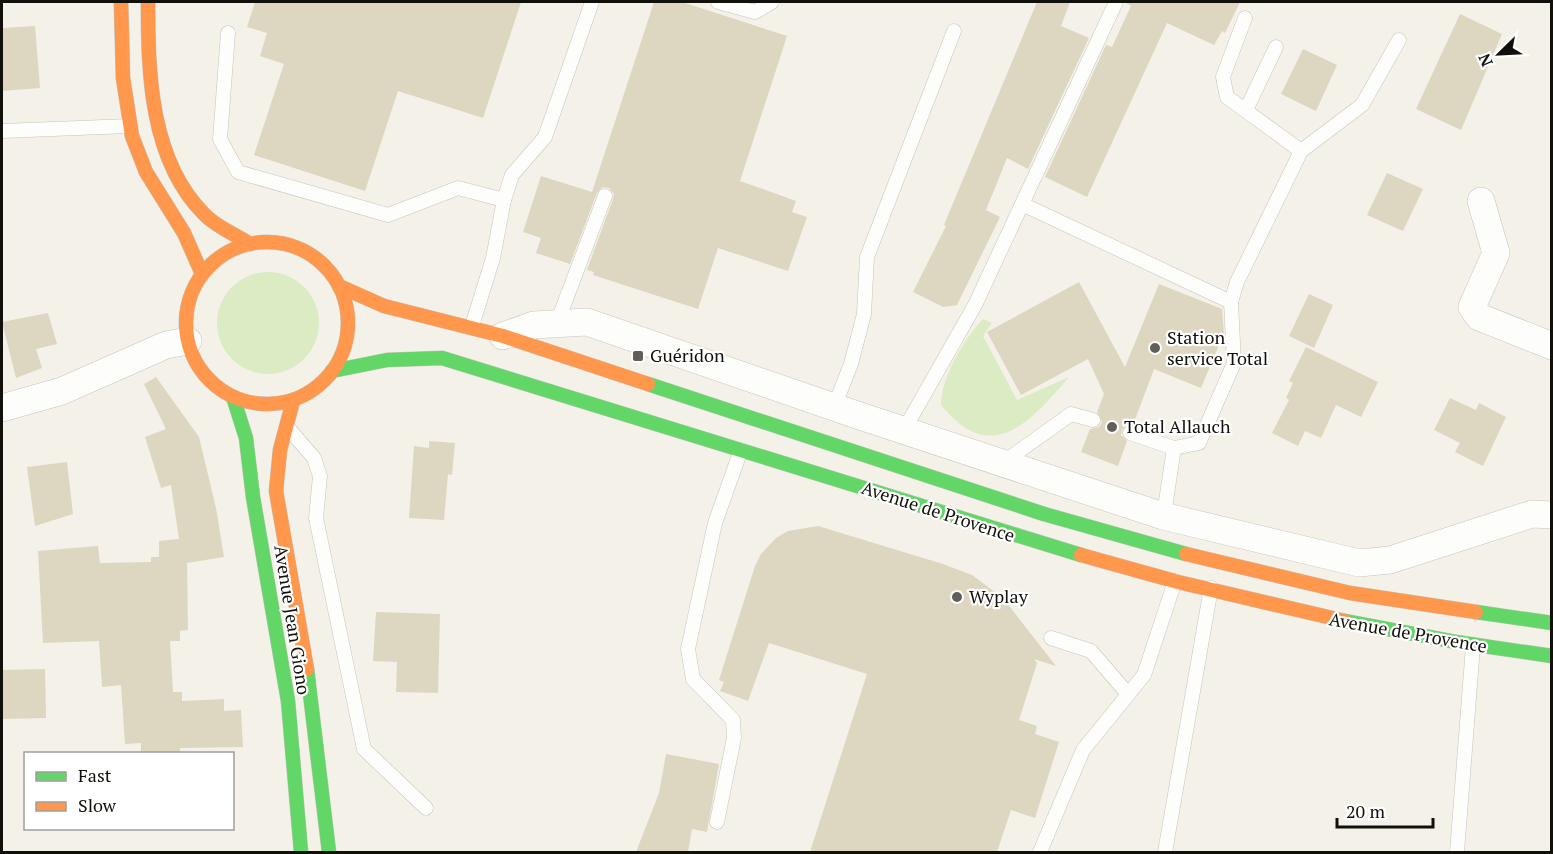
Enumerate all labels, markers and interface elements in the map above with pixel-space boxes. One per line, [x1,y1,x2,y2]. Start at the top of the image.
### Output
north arrow [1469,24,1529,84]
text: N [1473,50,1498,70]
place label: Station service Total [1167,325,1268,370]
marker: Station service Total [1148,341,1162,355]
place label: Guéridon [650,343,725,367]
marker: Guéridon [631,349,645,363]
place label: Total Allauch [1124,414,1231,438]
marker: Total Allauch [1105,420,1119,434]
street label: Avenue de Provence [859,475,1018,547]
street label: Avenue Jean Giono [269,543,317,696]
place label: Wyplay [969,584,1029,608]
marker: Wyplay [950,590,964,604]
street label: Avenue de Provence [1327,606,1489,658]
legend [24,752,234,830]
text: Fast [78,763,112,787]
scale bar [1337,791,1433,829]
text: Slow [78,793,117,817]
text: 20 m [1346,799,1386,823]

